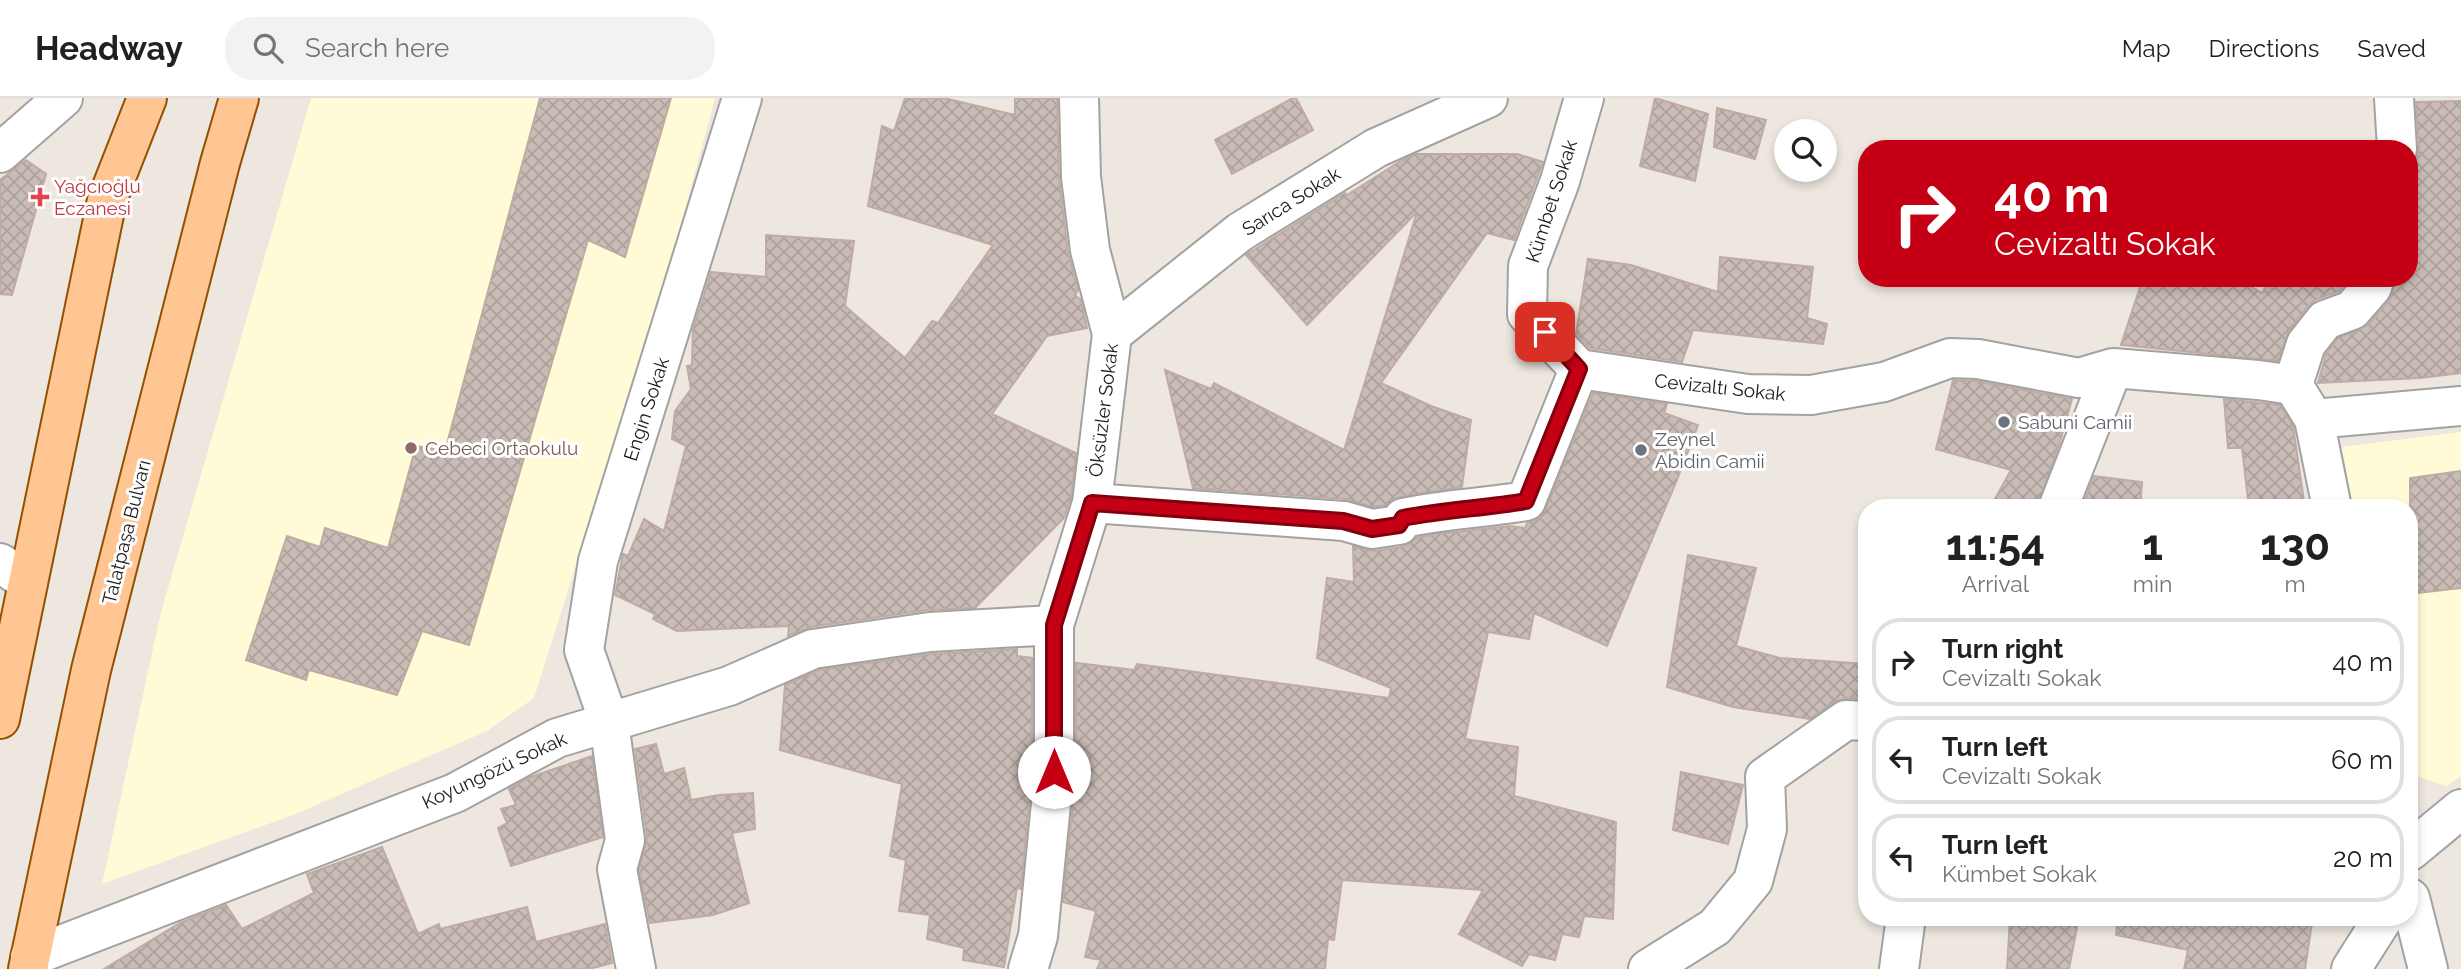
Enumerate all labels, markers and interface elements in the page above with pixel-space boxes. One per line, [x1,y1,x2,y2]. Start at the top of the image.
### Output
search box [225,17,715,80]
text: Headway [35,29,183,68]
icon: search [249,29,287,67]
text: Search here [305,33,449,63]
text: Map [2122,34,2171,63]
text: Directions [2209,34,2319,63]
text: Saved [2357,34,2426,63]
map controls [1774,119,1837,182]
button: search [1774,119,1837,182]
street label: Kümbet Sokak [1521,137,1581,265]
street label: Sarıca Sokak [1238,162,1344,240]
text: 40 m [1994,166,2109,223]
icon: right [1879,168,1970,259]
place label: Yağcıoğlu Eczanesi [54,175,141,219]
marker: Yağcıoğlu Eczanesi [32,189,48,205]
text: Cevizaltı Sokak [1994,225,2216,262]
pin [1515,302,1575,362]
icon: arrive [1526,313,1564,351]
street label: Öksüzler Sokak [1084,342,1122,478]
street label: Engin Sokak [619,354,673,464]
street label: Cevizaltı Sokak [1653,369,1787,405]
place label: Sabuni Camii [2018,411,2132,433]
marker: Sabuni Camii [1996,414,2012,430]
place label: Zeynel Abidin Camii [1655,428,1765,472]
place label: Cebeci Ortaokulu [425,437,578,459]
marker: Cebeci Ortaokulu [403,440,419,456]
marker: Zeynel Abidin Camii [1633,442,1649,458]
street label: Talatpaşa Bulvarı [97,458,155,606]
text: 11:54 [1946,521,2045,570]
text: 1 [2142,521,2163,570]
text: 130 [2260,521,2330,570]
text: Arrival [1962,570,2029,597]
text: min [2133,570,2172,597]
text: m [2285,570,2306,597]
text: Turn right [1942,634,2063,664]
icon: right [1883,643,1921,681]
text: 40 m [2332,647,2393,677]
text: Cevizaltı Sokak [1942,664,2101,691]
street label: Koyungözü Sokak [418,727,570,813]
text: Turn left [1942,732,2048,762]
position arrow [1017,735,1091,809]
icon: left [1883,741,1921,779]
text: 60 m [2331,745,2393,775]
text: Cevizaltı Sokak [1942,762,2101,789]
text: Turn left [1942,830,2048,860]
icon: left [1883,839,1921,877]
text: 20 m [2333,843,2393,873]
text: Kümbet Sokak [1942,860,2097,887]

